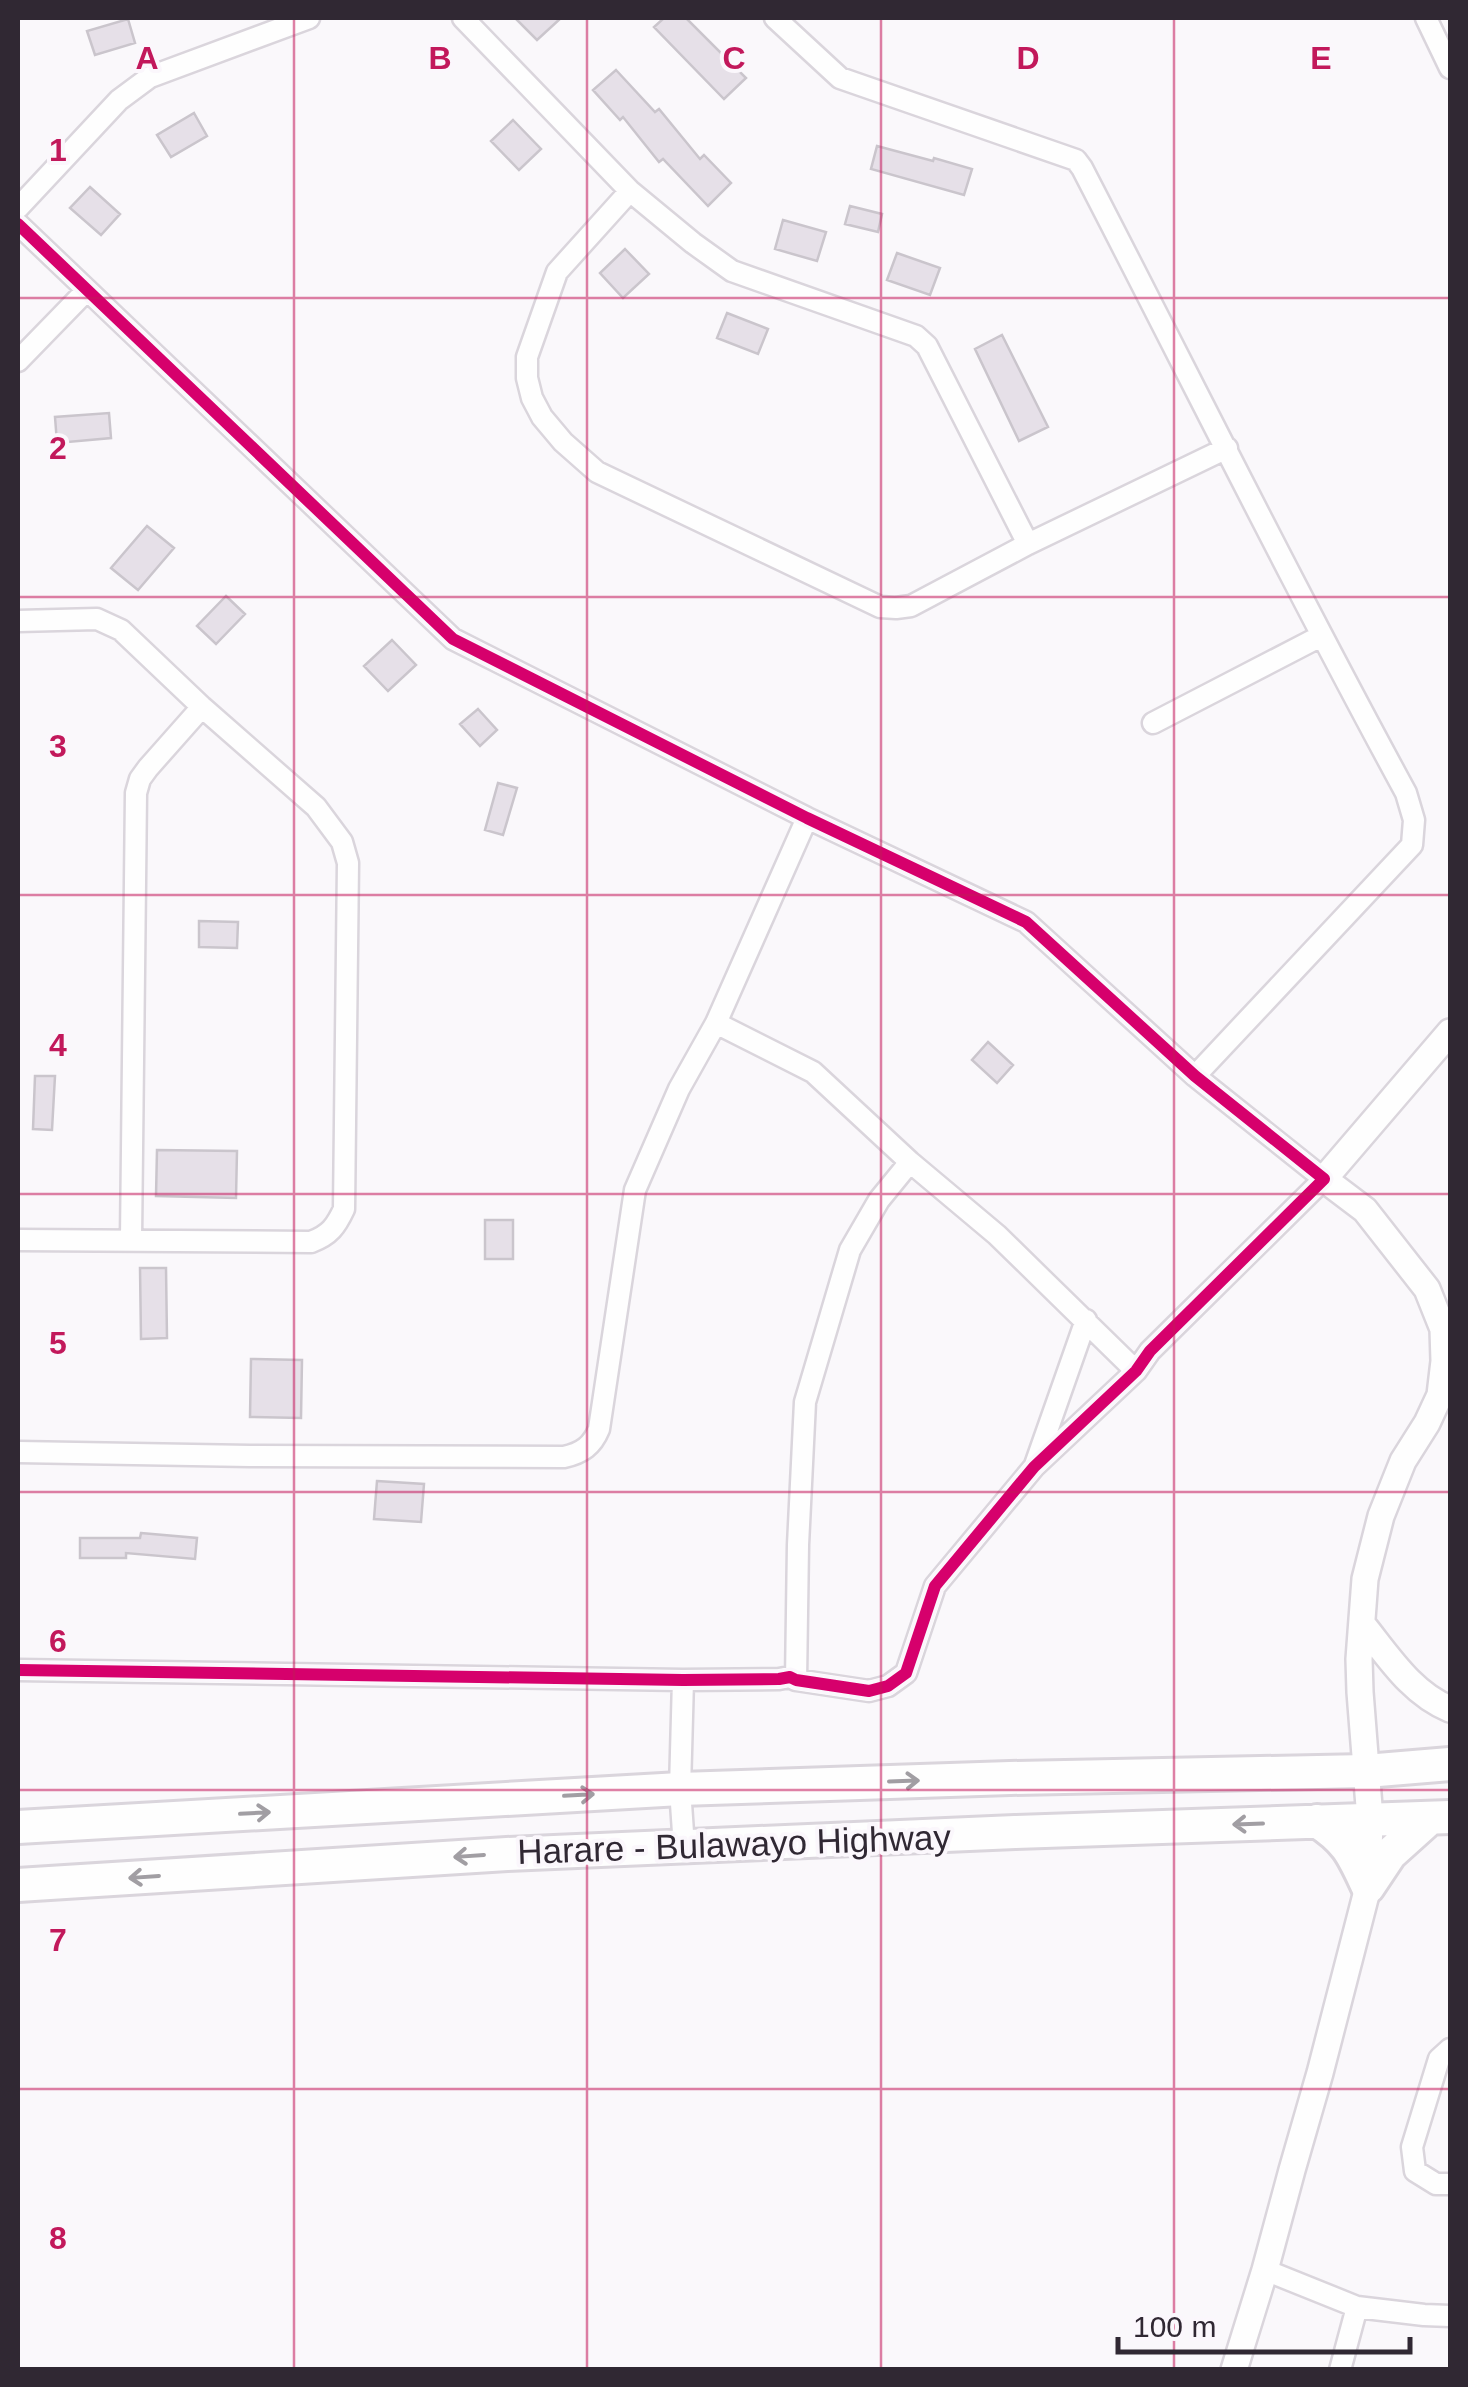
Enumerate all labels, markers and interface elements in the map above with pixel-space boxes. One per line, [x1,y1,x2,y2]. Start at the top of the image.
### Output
text: A [135,40,159,76]
text: B [428,40,452,76]
text: C [722,40,746,76]
text: D [1016,40,1040,76]
text: E [1310,40,1332,76]
text: 1 [49,132,67,168]
text: 2 [49,430,67,466]
text: 3 [49,728,67,764]
text: 4 [49,1027,67,1063]
text: 5 [49,1325,67,1361]
text: 6 [49,1623,67,1659]
one-way arrow [887,1772,919,1791]
one-way arrow [563,1785,595,1804]
one-way arrow [238,1803,270,1822]
one-way arrow [1233,1814,1265,1833]
street label: Harare - Bulawayo Highway [517,1817,952,1871]
one-way arrow [453,1847,485,1866]
one-way arrow [129,1868,161,1887]
text: 7 [49,1922,67,1958]
text: 8 [49,2220,67,2256]
scale bar [1118,2292,1410,2354]
text: 100 m [1133,2310,1216,2343]

